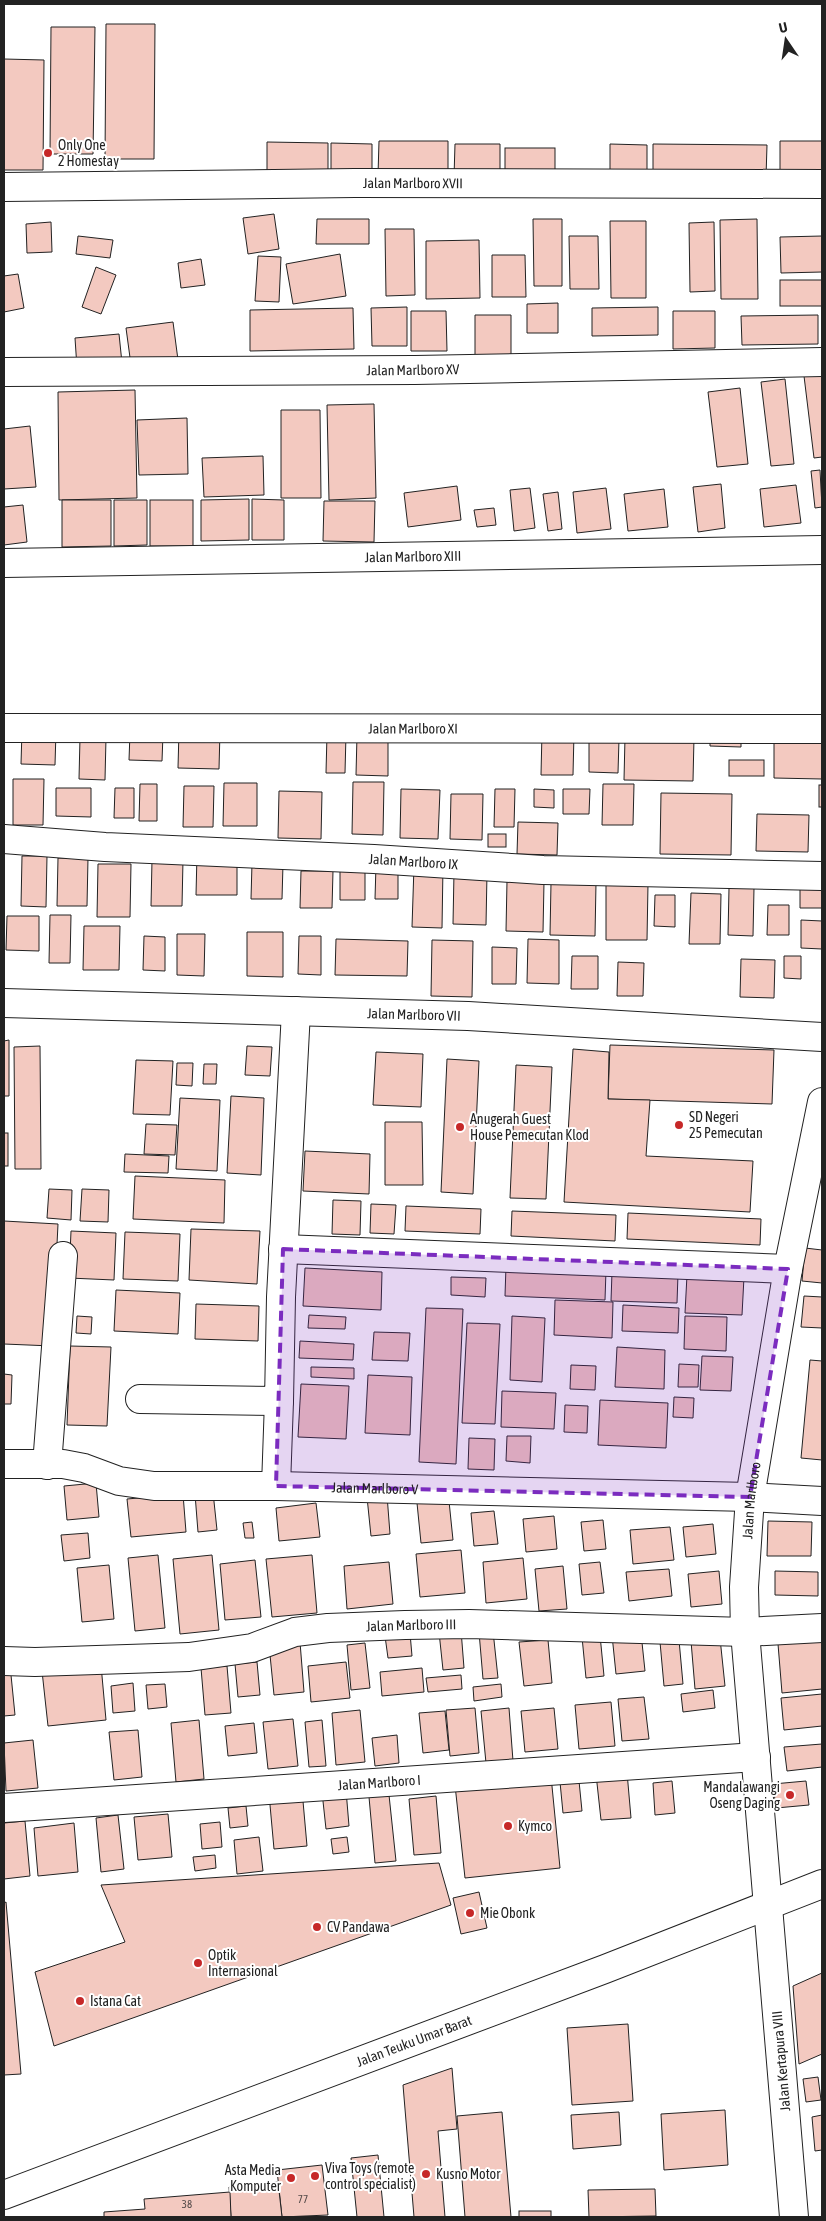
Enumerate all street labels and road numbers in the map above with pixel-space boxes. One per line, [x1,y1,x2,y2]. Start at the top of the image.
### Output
street label: Jalan Marlboro XVII [363,175,463,191]
street label: Jalan Marlboro XV [367,361,460,378]
street label: Jalan Marlboro XIII [364,548,461,565]
street label: Jalan Marlboro XI [368,720,458,737]
street label: Jalan Marlboro IX [368,851,459,872]
street label: Jalan Marlboro VII [367,1005,461,1024]
street label: Jalan Marlboro [739,1461,764,1540]
street label: Jalan Marlboro V [331,1479,418,1497]
street label: Jalan Marlboro III [366,1616,456,1635]
street label: Jalan Marlboro I [337,1772,421,1793]
street label: Jalan Kertapura VIII [769,2010,793,2112]
street label: Jalan Teuku Umar Barat [354,2012,474,2070]

